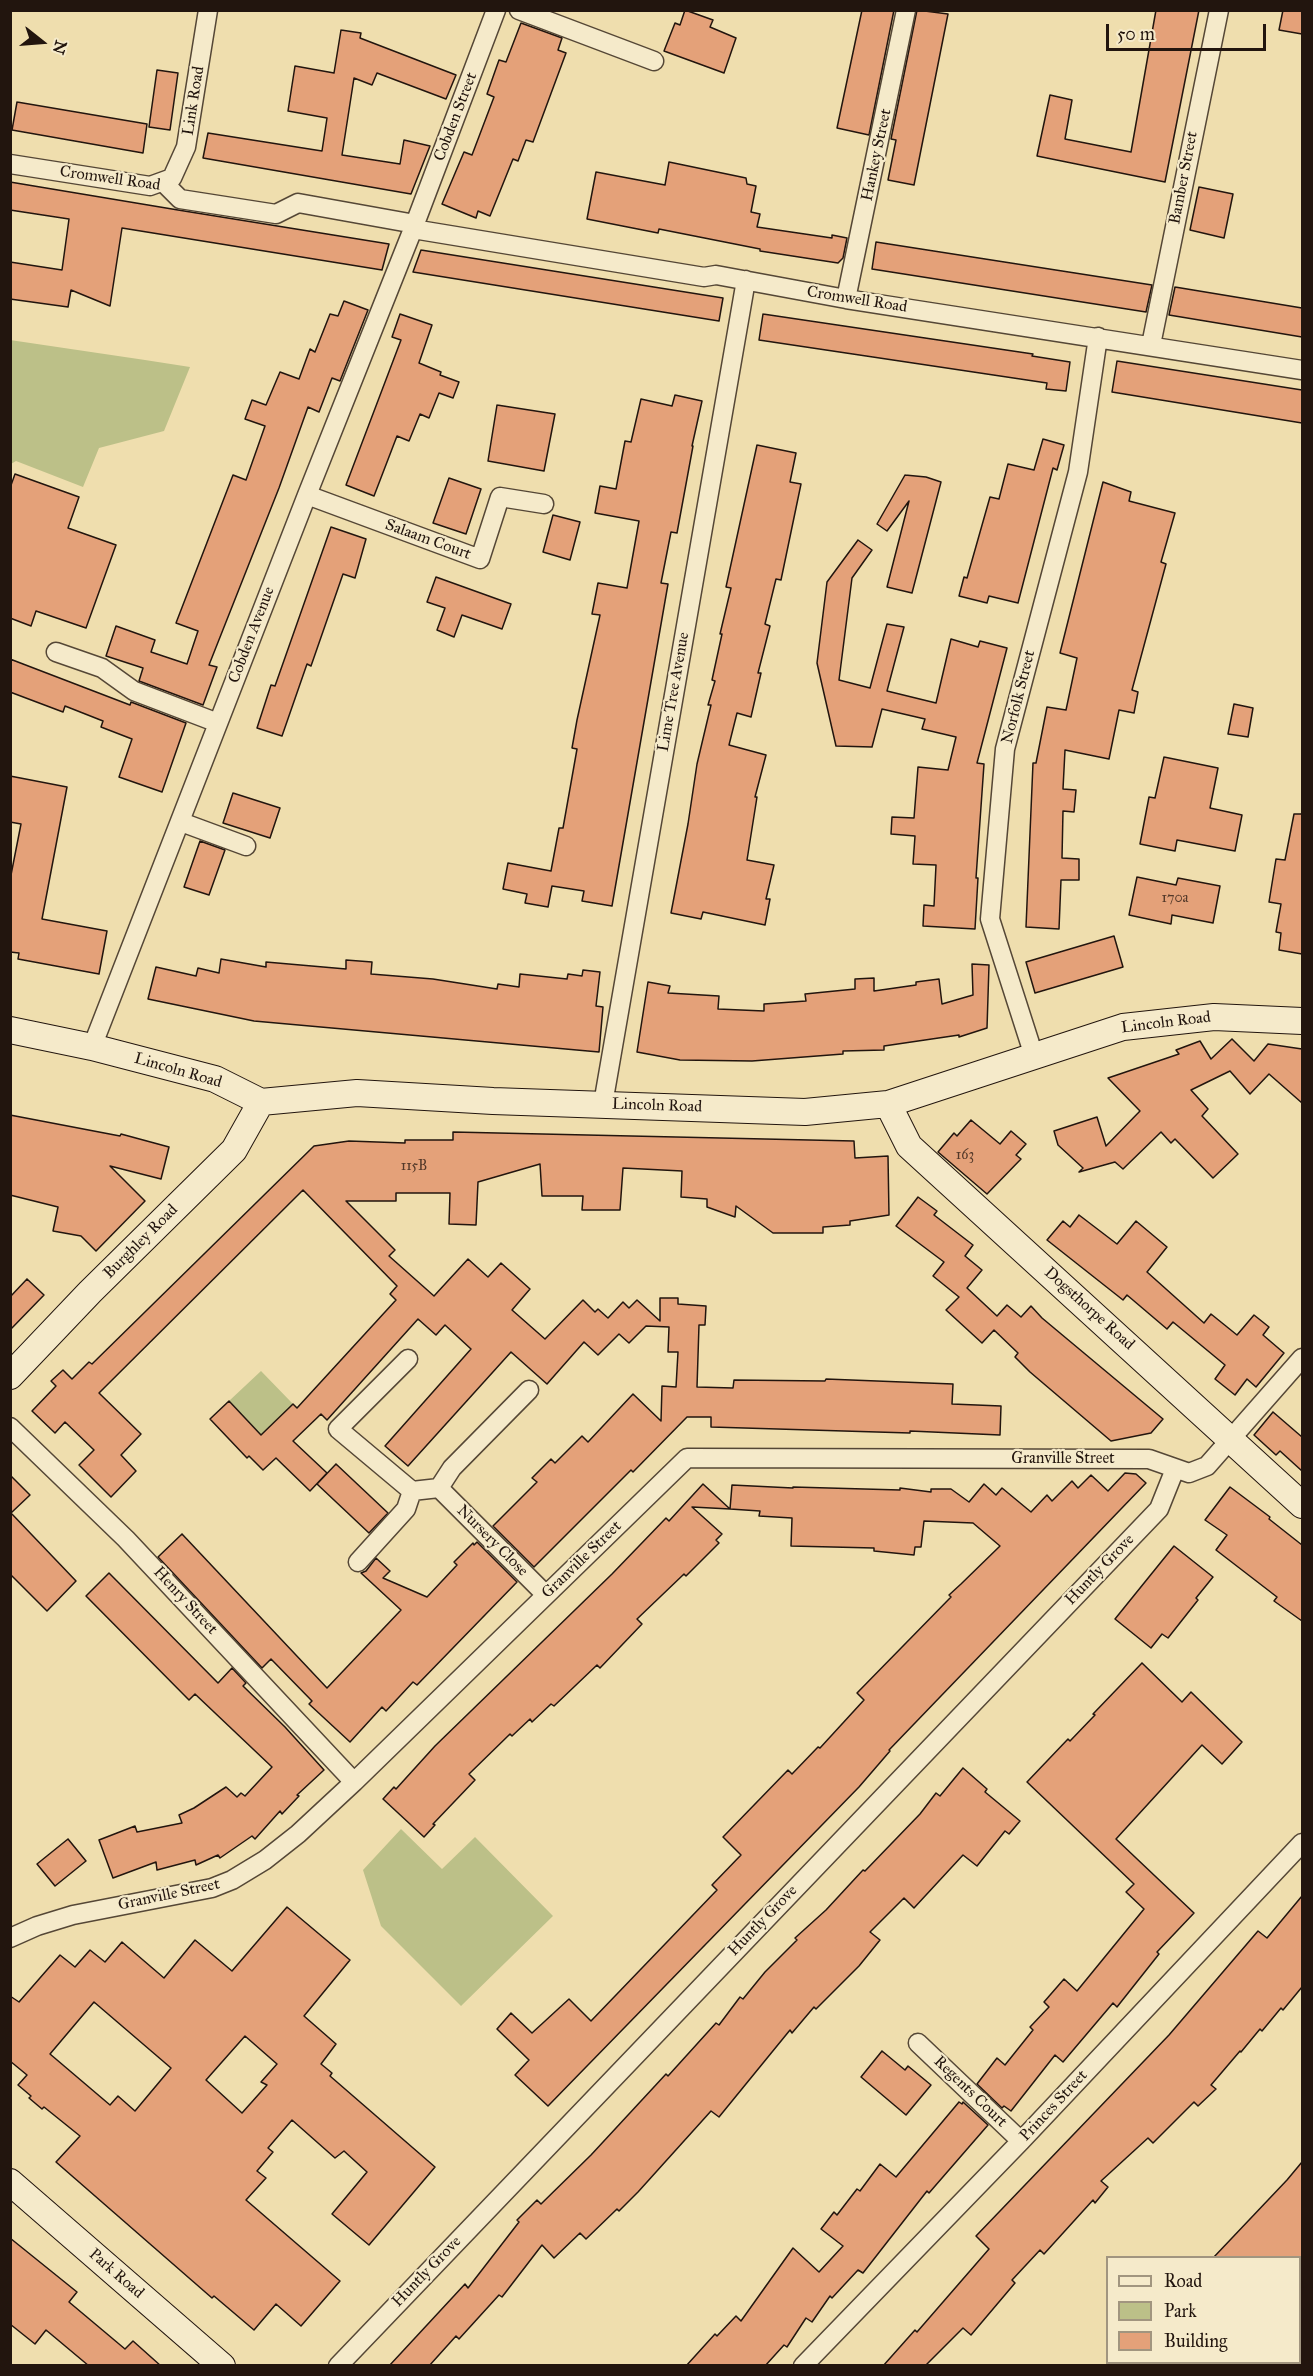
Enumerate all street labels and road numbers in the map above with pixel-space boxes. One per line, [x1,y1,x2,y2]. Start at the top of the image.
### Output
street label: Link Road [179,65,209,137]
street label: Cobden Street [430,70,482,164]
street label: Hankey Street [858,107,896,203]
street label: Bamber Street [1166,130,1202,226]
street label: Cromwell Road [58,162,162,196]
street label: Cromwell Road [805,283,909,317]
street label: Salaam Court [382,516,474,564]
street label: Cobden Avenue [225,584,279,686]
street label: Lime Tree Avenue [654,631,694,753]
street label: Norfolk Street [998,648,1040,746]
street label: Lincoln Road [1120,1008,1212,1038]
street label: Lincoln Road [132,1049,224,1093]
street label: Lincoln Road [612,1095,702,1117]
street label: Burghley Road [100,1201,182,1283]
street label: Dogsthorpe Road [1040,1263,1138,1355]
street label: Granville Street [1011,1449,1115,1469]
street label: Nursery Close [452,1501,532,1581]
street label: Granville Street [538,1517,626,1603]
street label: Huntly Grove [1061,1531,1139,1609]
street label: Henry Street [149,1563,221,1639]
street label: Granville Street [116,1875,222,1915]
street label: Huntly Grove [724,1882,802,1960]
street label: Regents Court [929,2052,1011,2132]
street label: Princes Street [1016,2066,1092,2146]
street label: Huntly Grove [388,2233,466,2311]
street label: Park Road [85,2245,147,2303]

